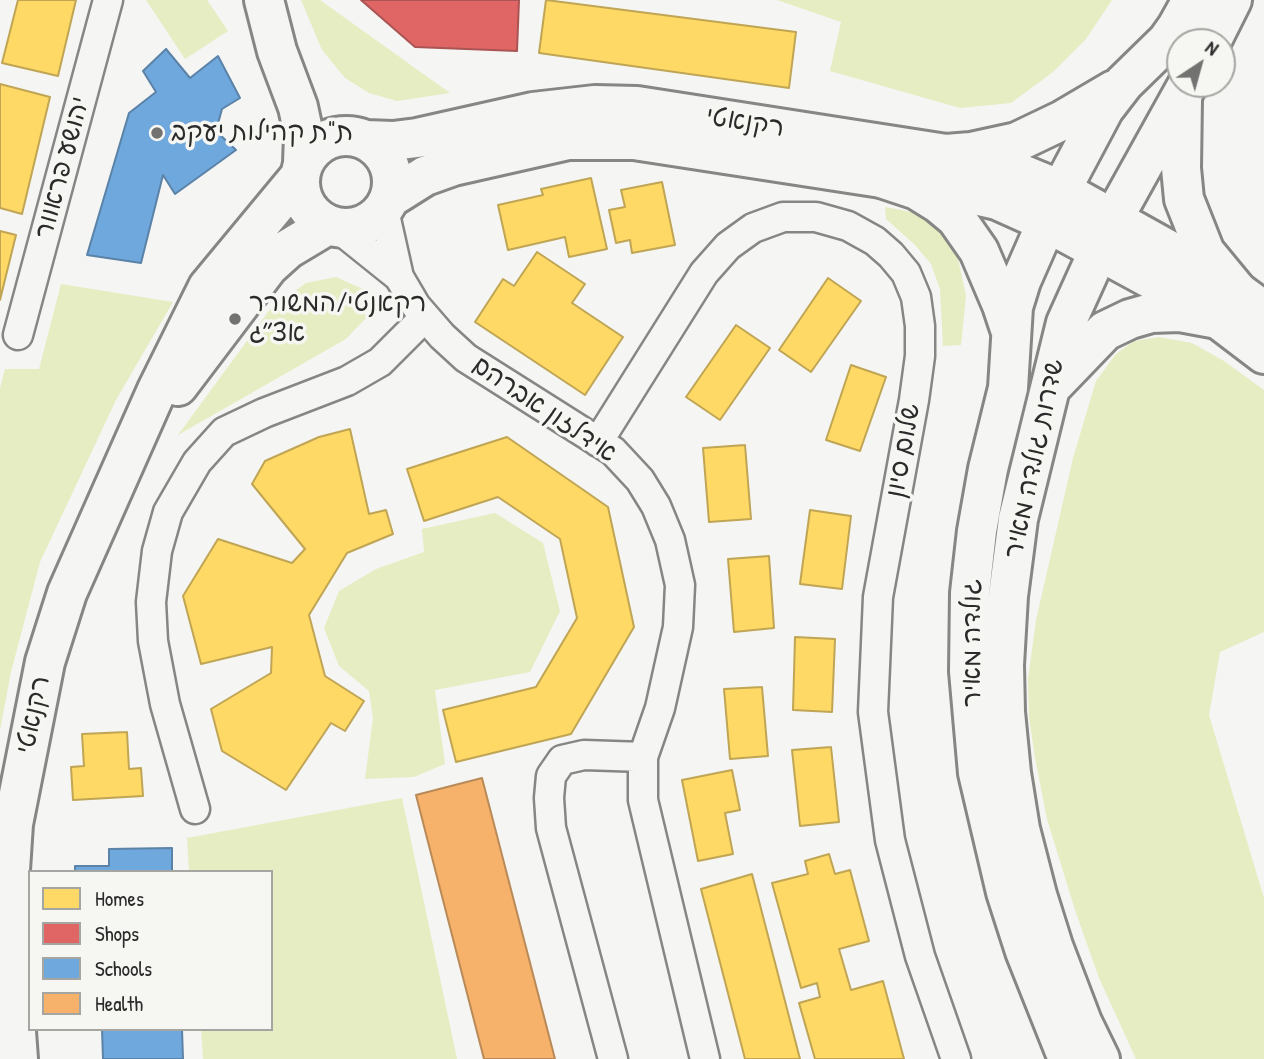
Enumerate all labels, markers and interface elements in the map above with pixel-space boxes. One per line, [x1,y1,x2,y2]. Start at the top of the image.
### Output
north arrow [1166,28,1236,98]
text: N [1200,34,1224,61]
street label: יהושע פראוור [29,94,97,242]
street label: רקנאטי [704,101,786,145]
place label: ת"ת קהילות יעקב [171,117,353,149]
marker: ת"ת קהילות יעקב [149,125,165,141]
place label: רקאנטי/המשורר אצ״ג [249,288,426,350]
marker: רקאנטי/המשורר אצ״ג [227,311,243,327]
street label: אידלזון אברהם [466,350,622,470]
street label: שדרות גולדה מאיר [999,356,1071,562]
street label: שלום סיון [880,401,928,501]
street label: גולדה מאיר [957,579,989,707]
street label: רקנאטי [11,673,57,757]
legend [28,870,273,1031]
text: Homes [95,884,144,913]
text: Shops [95,919,139,948]
text: Schools [95,954,152,983]
text: Health [95,989,143,1018]

